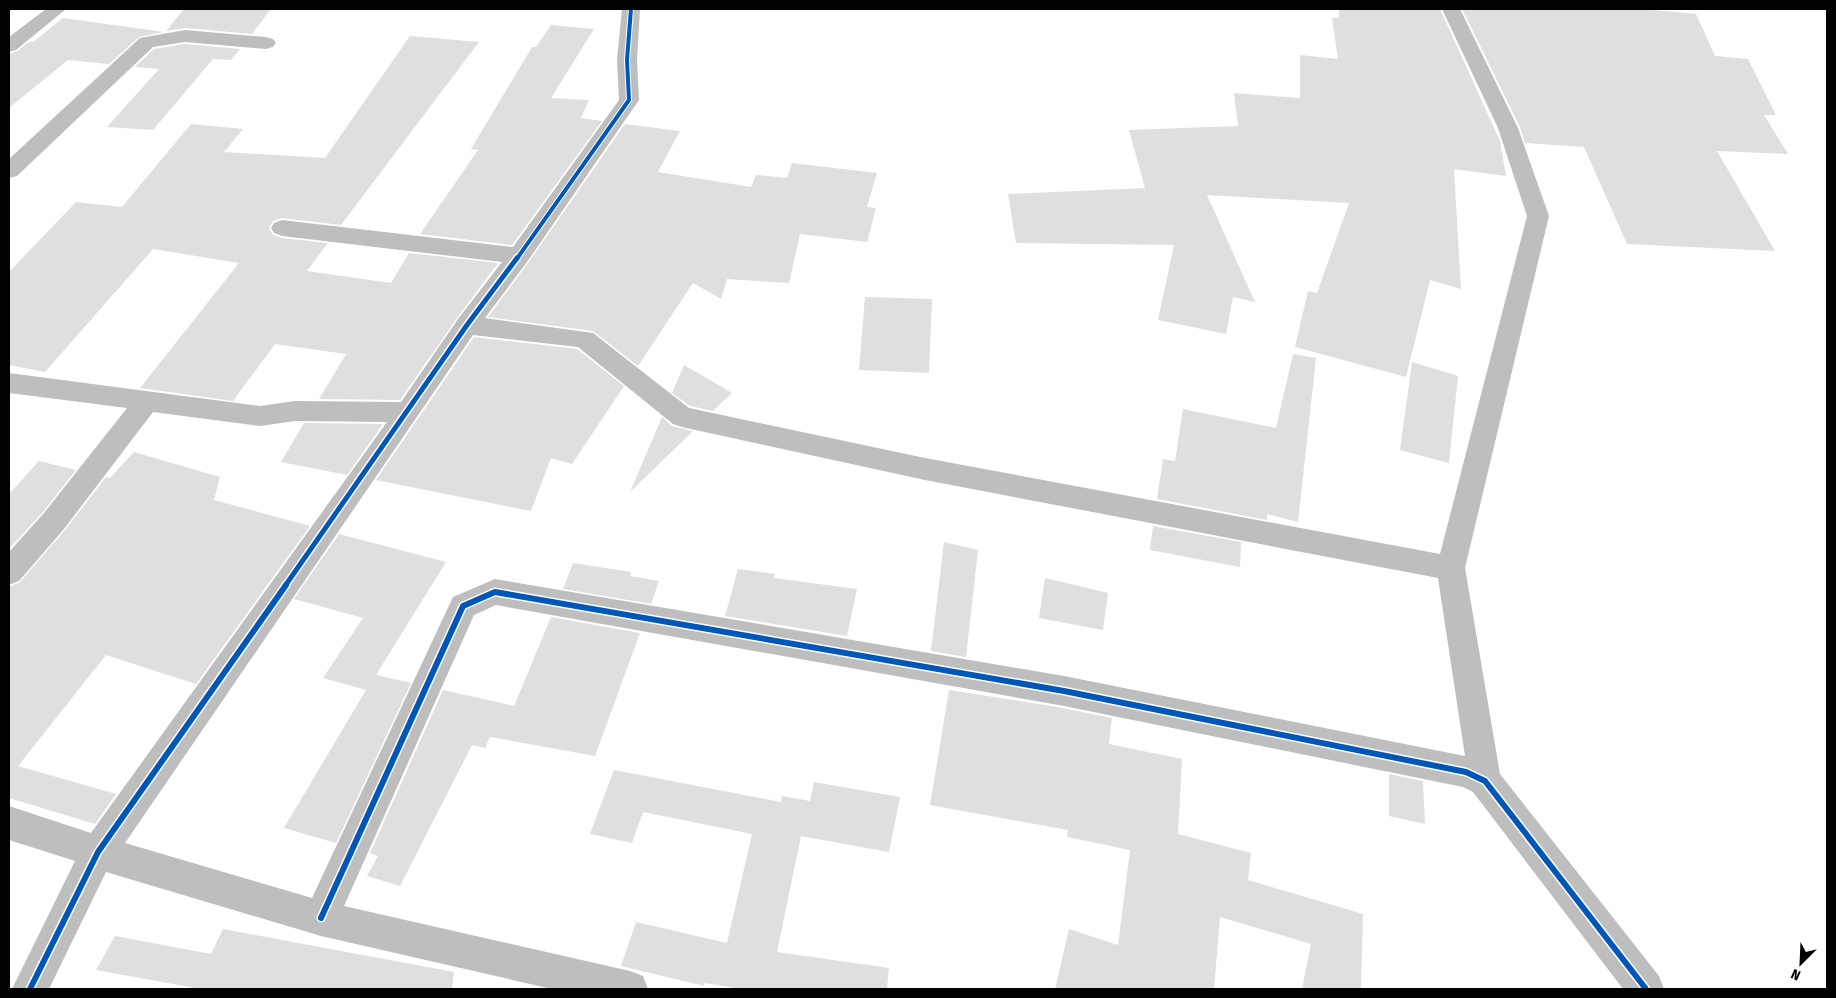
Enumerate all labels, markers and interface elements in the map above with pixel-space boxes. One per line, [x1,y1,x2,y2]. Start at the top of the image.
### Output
north arrow [1776,938,1826,988]
text: N [1789,965,1803,984]

